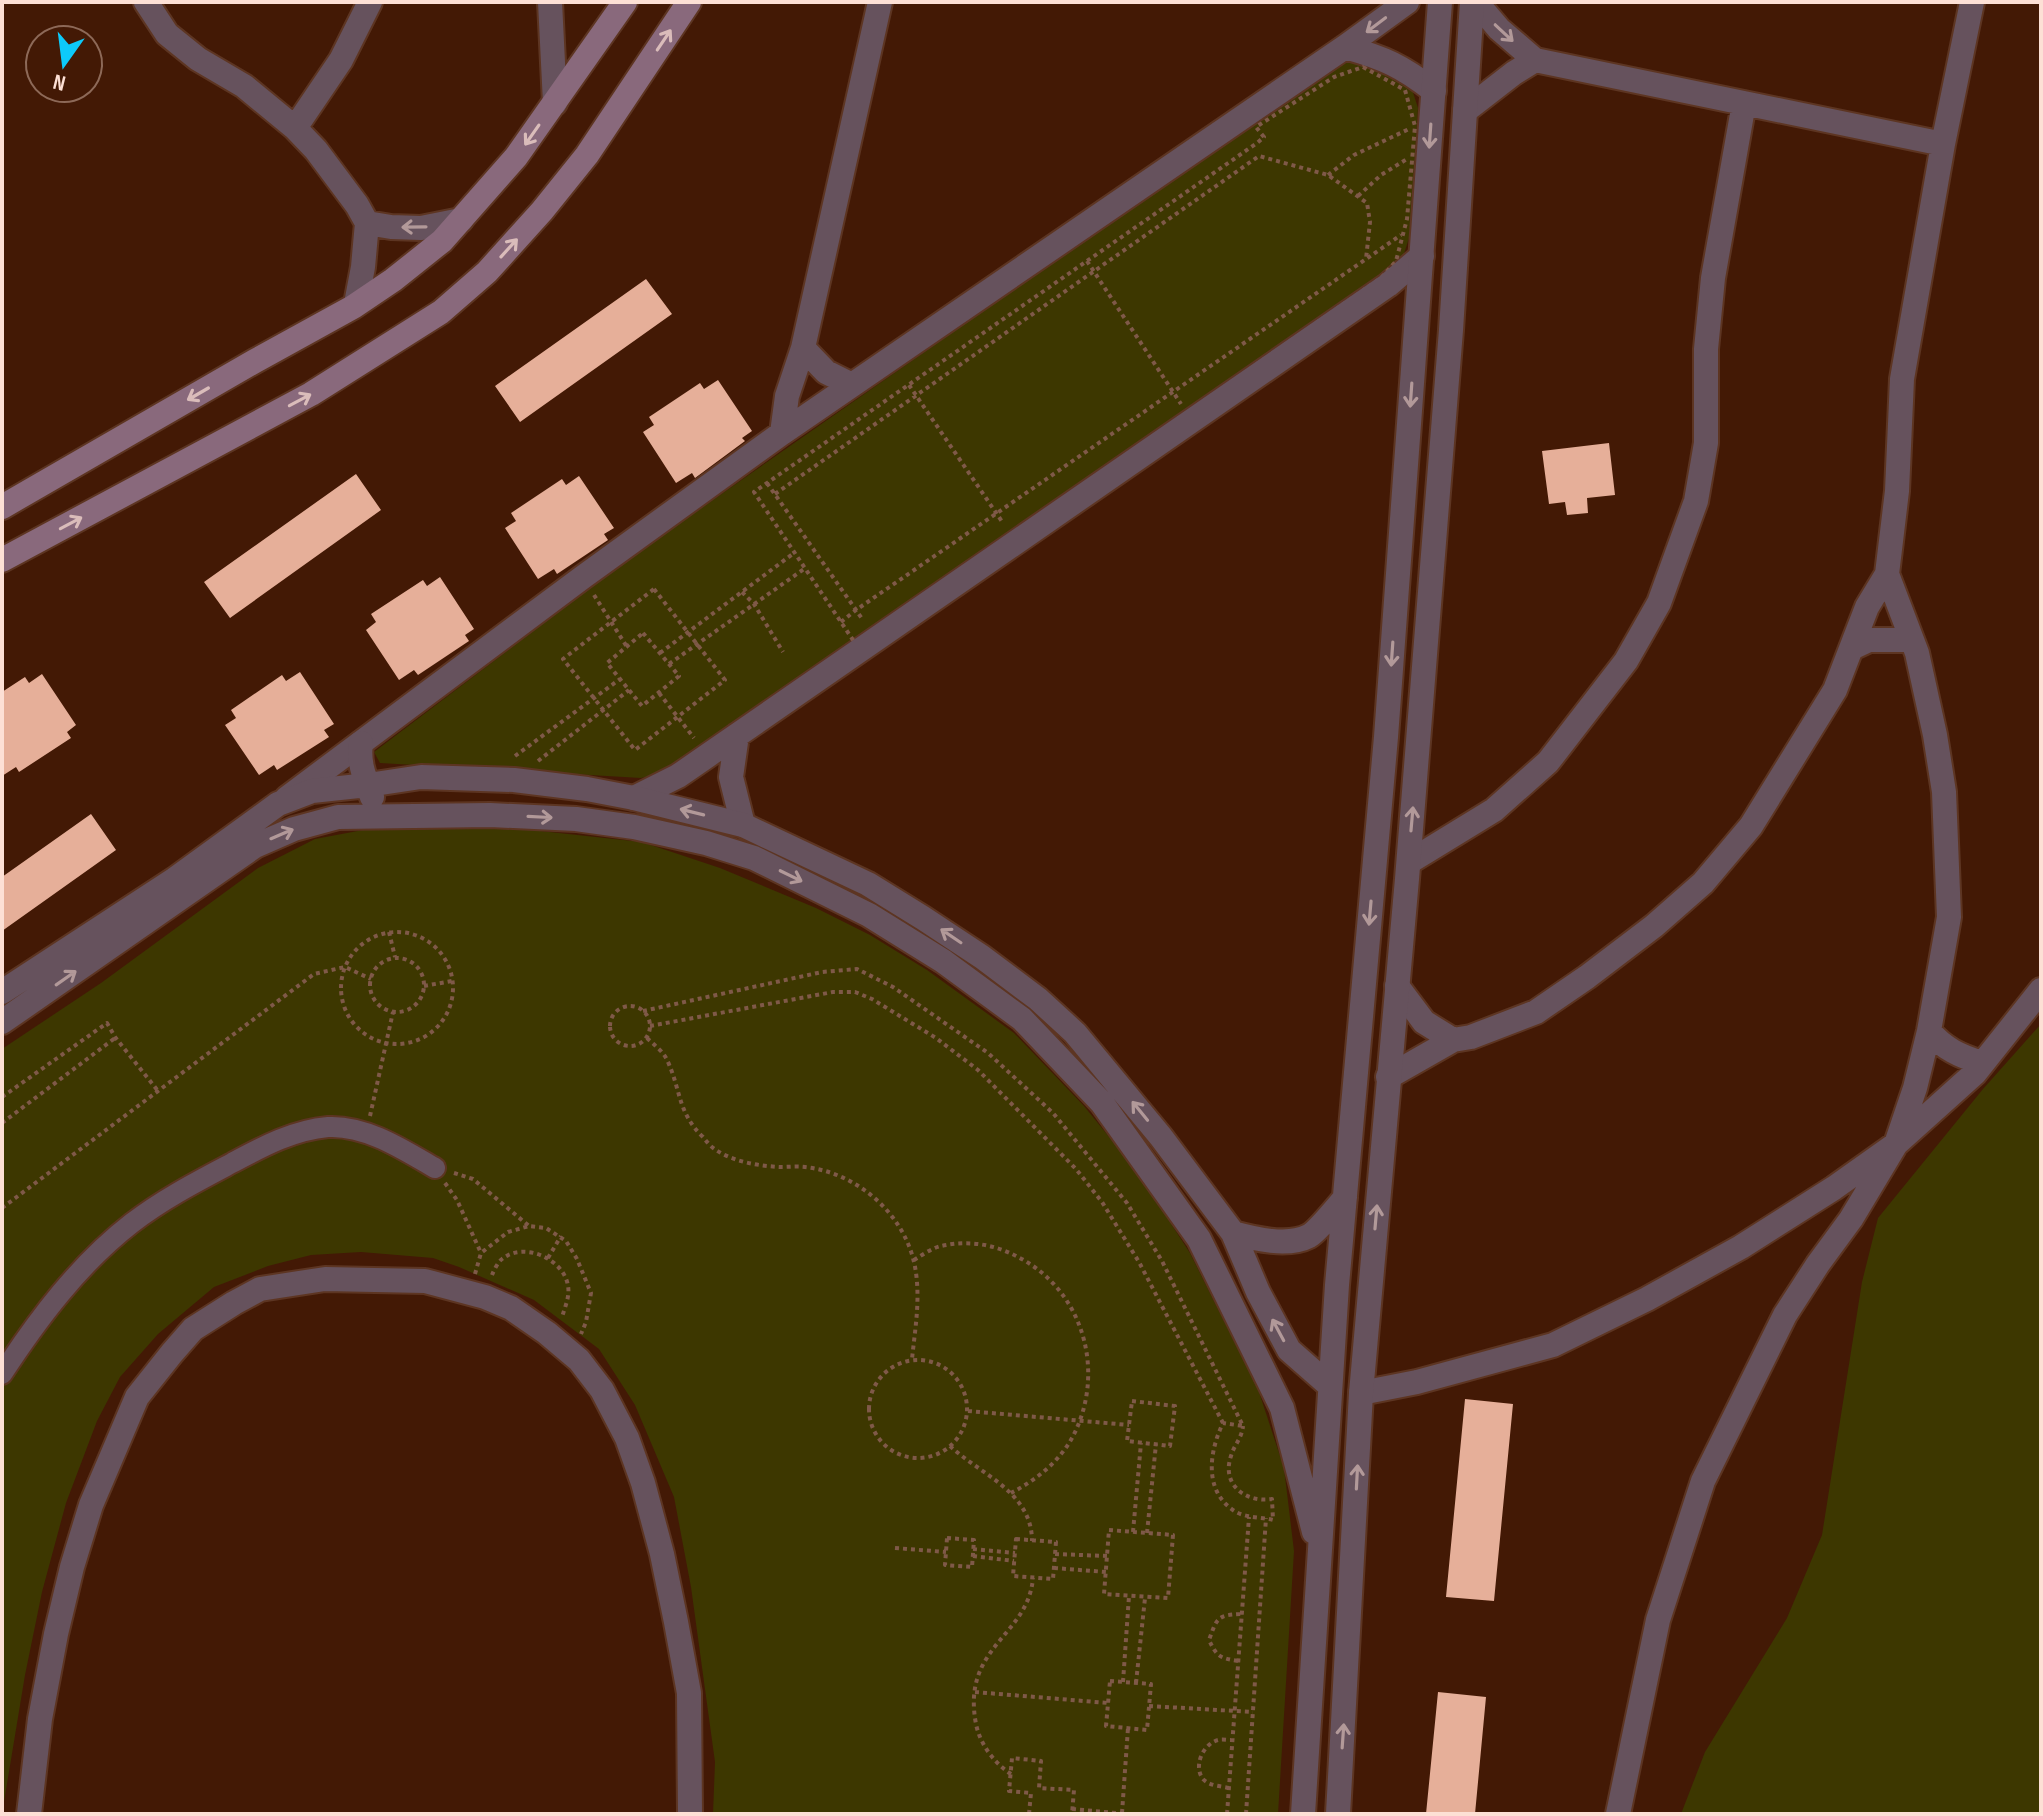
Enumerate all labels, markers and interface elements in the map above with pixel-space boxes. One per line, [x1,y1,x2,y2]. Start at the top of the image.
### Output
one-way arrow [1366,17,1387,34]
one-way arrow [1494,23,1514,42]
north arrow [24,24,104,104]
one-way arrow [656,29,672,51]
text: N [51,67,68,96]
one-way arrow [1422,122,1437,149]
one-way arrow [524,123,540,145]
one-way arrow [401,219,428,235]
one-way arrow [499,238,517,258]
one-way arrow [1403,381,1418,408]
one-way arrow [187,386,210,402]
one-way arrow [287,392,311,407]
one-way arrow [58,515,82,530]
one-way arrow [1384,640,1399,667]
one-way arrow [680,804,706,819]
one-way arrow [1405,806,1420,833]
one-way arrow [526,810,553,825]
one-way arrow [269,826,294,841]
one-way arrow [778,869,802,884]
one-way arrow [1363,899,1378,926]
one-way arrow [940,928,962,944]
one-way arrow [55,970,76,987]
one-way arrow [1132,1101,1149,1122]
one-way arrow [1369,1204,1384,1231]
one-way arrow [1269,1318,1285,1342]
one-way arrow [1349,1464,1364,1491]
one-way arrow [1336,1723,1351,1750]

